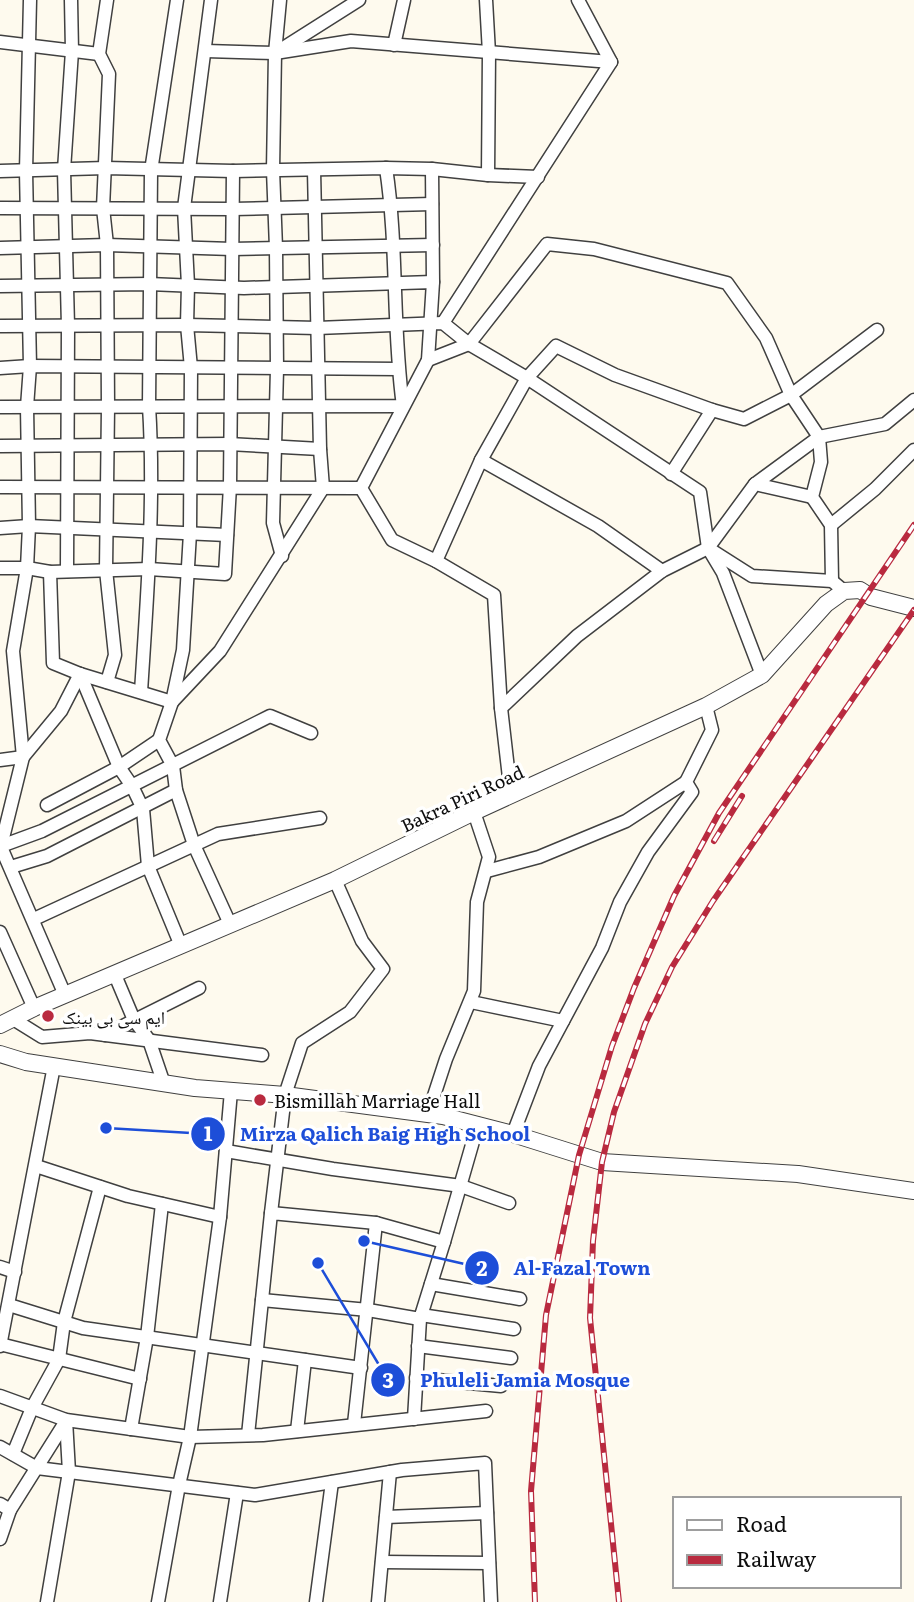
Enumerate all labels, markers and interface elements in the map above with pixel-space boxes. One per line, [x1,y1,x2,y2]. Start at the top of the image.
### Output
street label: Bakra Piri Road [396,758,528,838]
place label: ایم سی بی بینک [62,1003,165,1030]
marker: ایم سی بی بینک [40,1008,56,1024]
place label: Bismillah Marriage Hall [274,1087,480,1114]
marker: Bismillah Marriage Hall [252,1092,268,1108]
callout: Mirza Qalich Baig High School [191,1114,544,1154]
text: 1 [204,1116,213,1147]
text: Mirza Qalich Baig High School [240,1119,530,1147]
callout: Al-Fazal Town [465,1248,664,1288]
text: 2 [476,1251,488,1282]
text: Al-Fazal Town [514,1253,650,1281]
callout: Phuleli Jamia Mosque [371,1360,644,1400]
text: 3 [382,1363,394,1394]
text: Phuleli Jamia Mosque [420,1365,630,1393]
legend [673,1497,900,1588]
text: Road [736,1507,787,1538]
text: Railway [736,1542,817,1573]

